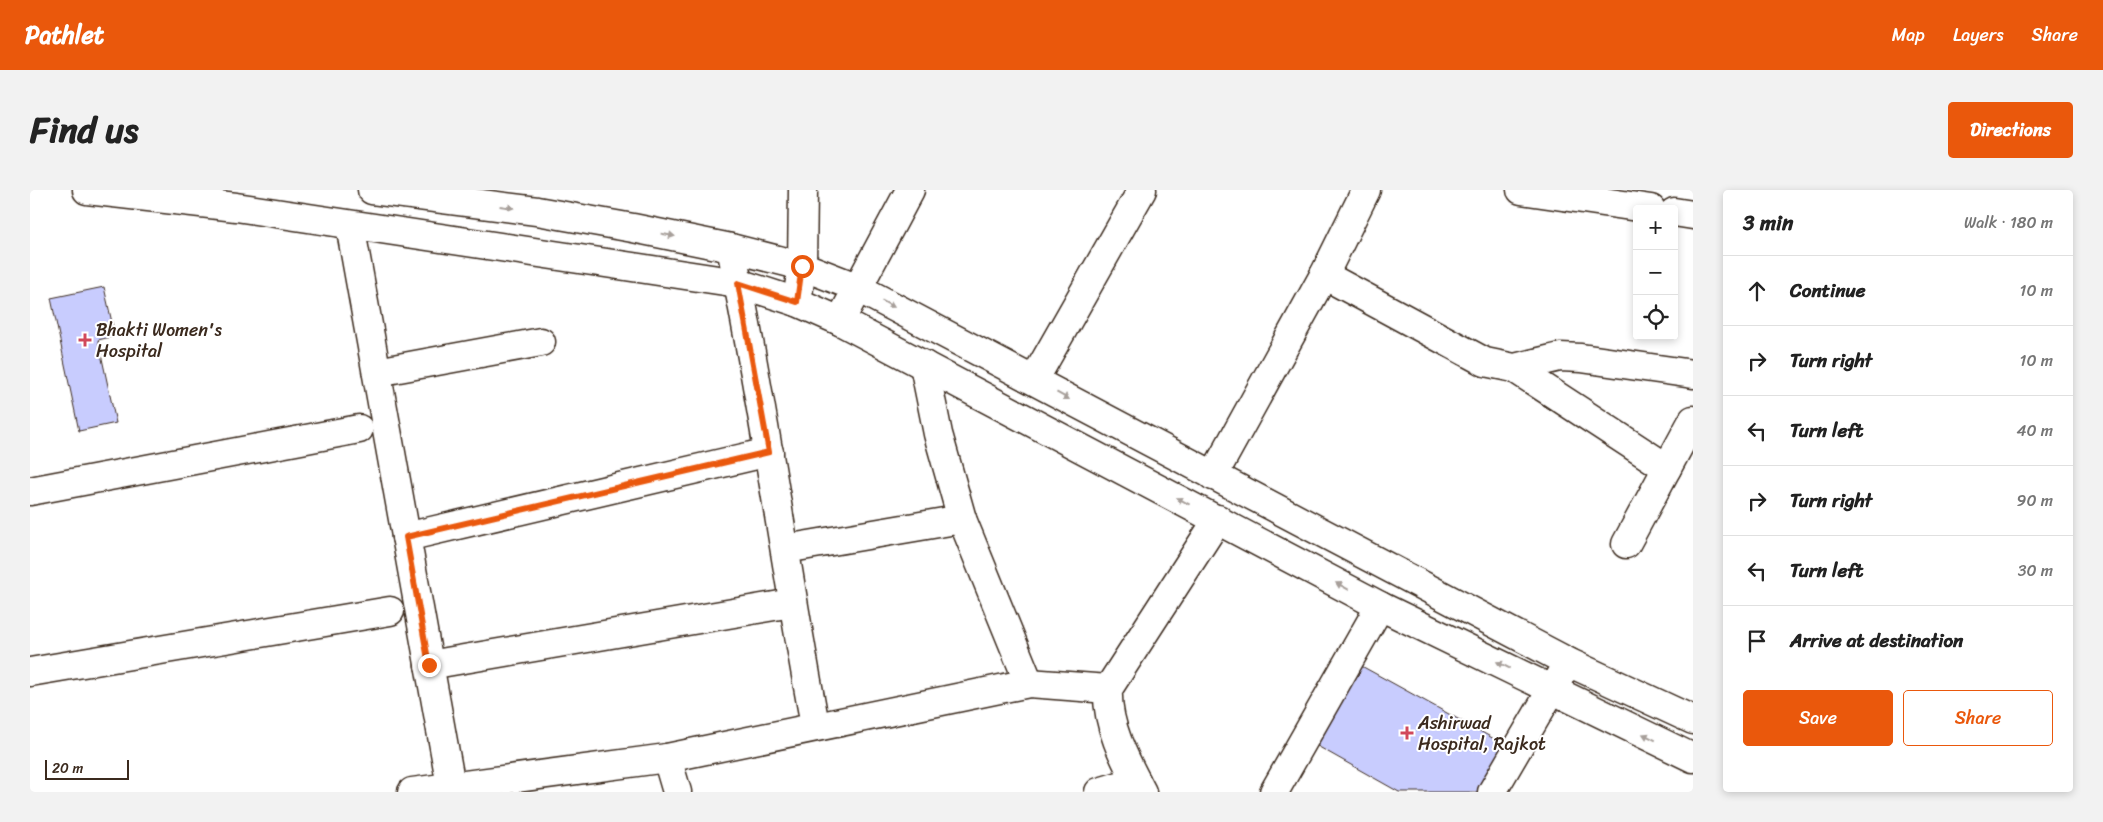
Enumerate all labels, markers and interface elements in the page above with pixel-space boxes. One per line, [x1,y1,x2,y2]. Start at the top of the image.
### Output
text: Pathlet [25,14,104,56]
text: Map [1892,19,1925,51]
text: Layers [1953,19,2004,51]
text: Share [2032,19,2078,51]
text: Find us [30,99,138,161]
button: Directions [1948,102,2073,158]
one-way arrow [500,203,516,211]
text: 3 min [1743,204,1793,242]
map controls [1633,205,1678,340]
button: + [1633,205,1678,250]
text: Walk · 180 m [1964,208,2053,237]
one-way arrow [660,231,675,239]
button: − [1633,250,1678,295]
route start [791,255,814,278]
text: Continue [1790,274,1866,307]
text: 10 m [2020,276,2053,305]
icon: ahead [1743,277,1771,305]
button: locate [1633,295,1678,340]
one-way arrow [881,300,896,308]
place label: Bhakti Women's Hospital [96,314,223,367]
marker: Bhakti Women's Hospital [78,333,92,347]
text: Turn right [1790,344,1872,377]
text: 10 m [2020,346,2053,375]
icon: right [1743,347,1771,375]
one-way arrow [1056,391,1070,400]
text: Turn left [1790,414,1863,447]
text: 40 m [2016,416,2053,445]
icon: left [1743,417,1771,445]
text: Turn right [1790,484,1872,517]
text: 90 m [2017,486,2053,515]
icon: right [1743,487,1771,515]
one-way arrow [1176,497,1190,505]
text: Turn left [1790,554,1863,587]
text: 30 m [2018,556,2053,585]
icon: left [1743,557,1771,585]
one-way arrow [1335,581,1349,590]
text: Arrive at destination [1790,624,1963,657]
icon: arrive [1743,627,1771,655]
route end [418,654,441,677]
one-way arrow [1496,661,1511,669]
button: Save [1743,690,1893,746]
button: Share [1903,690,2053,746]
place label: Ashirwad Hospital, Rajkot [1417,707,1546,760]
marker: Ashirwad Hospital, Rajkot [1400,726,1414,740]
one-way arrow [1642,733,1656,741]
text: 20 m [52,756,83,781]
scale bar [45,757,129,780]

